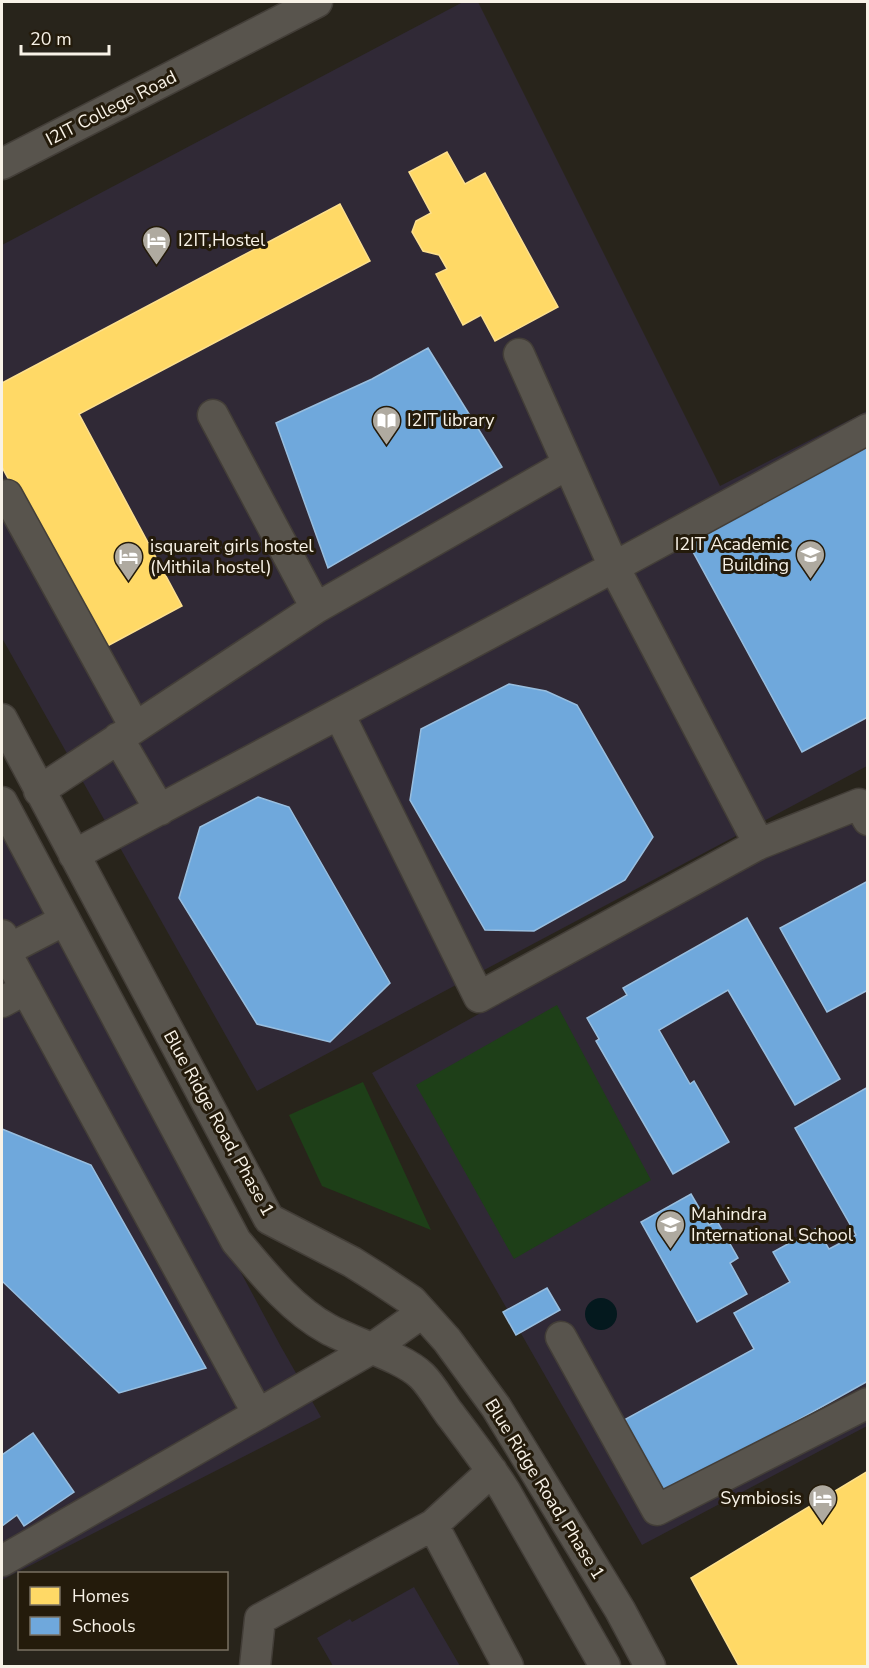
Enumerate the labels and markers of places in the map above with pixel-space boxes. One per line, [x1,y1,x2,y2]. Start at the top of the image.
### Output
hotel icon: I2IT,Hostel [141,224,173,266]
place label: I2IT,Hostel [178,228,266,252]
library icon: I2IT library [370,404,402,446]
place label: I2IT library [407,408,495,432]
place label: I2IT Academic Building [675,532,789,577]
place label: isquareit girls hostel (Mithila hostel) [150,534,314,579]
school or university icon: I2IT Academic Building [794,538,826,580]
hotel icon: isquareit girls hostel (Mithila hostel) [113,540,145,582]
place label: Mahindra International School [691,1202,854,1247]
school or university icon: Mahindra International School [654,1208,686,1250]
hotel icon: Symbiosis [807,1482,839,1524]
place label: Symbiosis [720,1486,802,1510]

